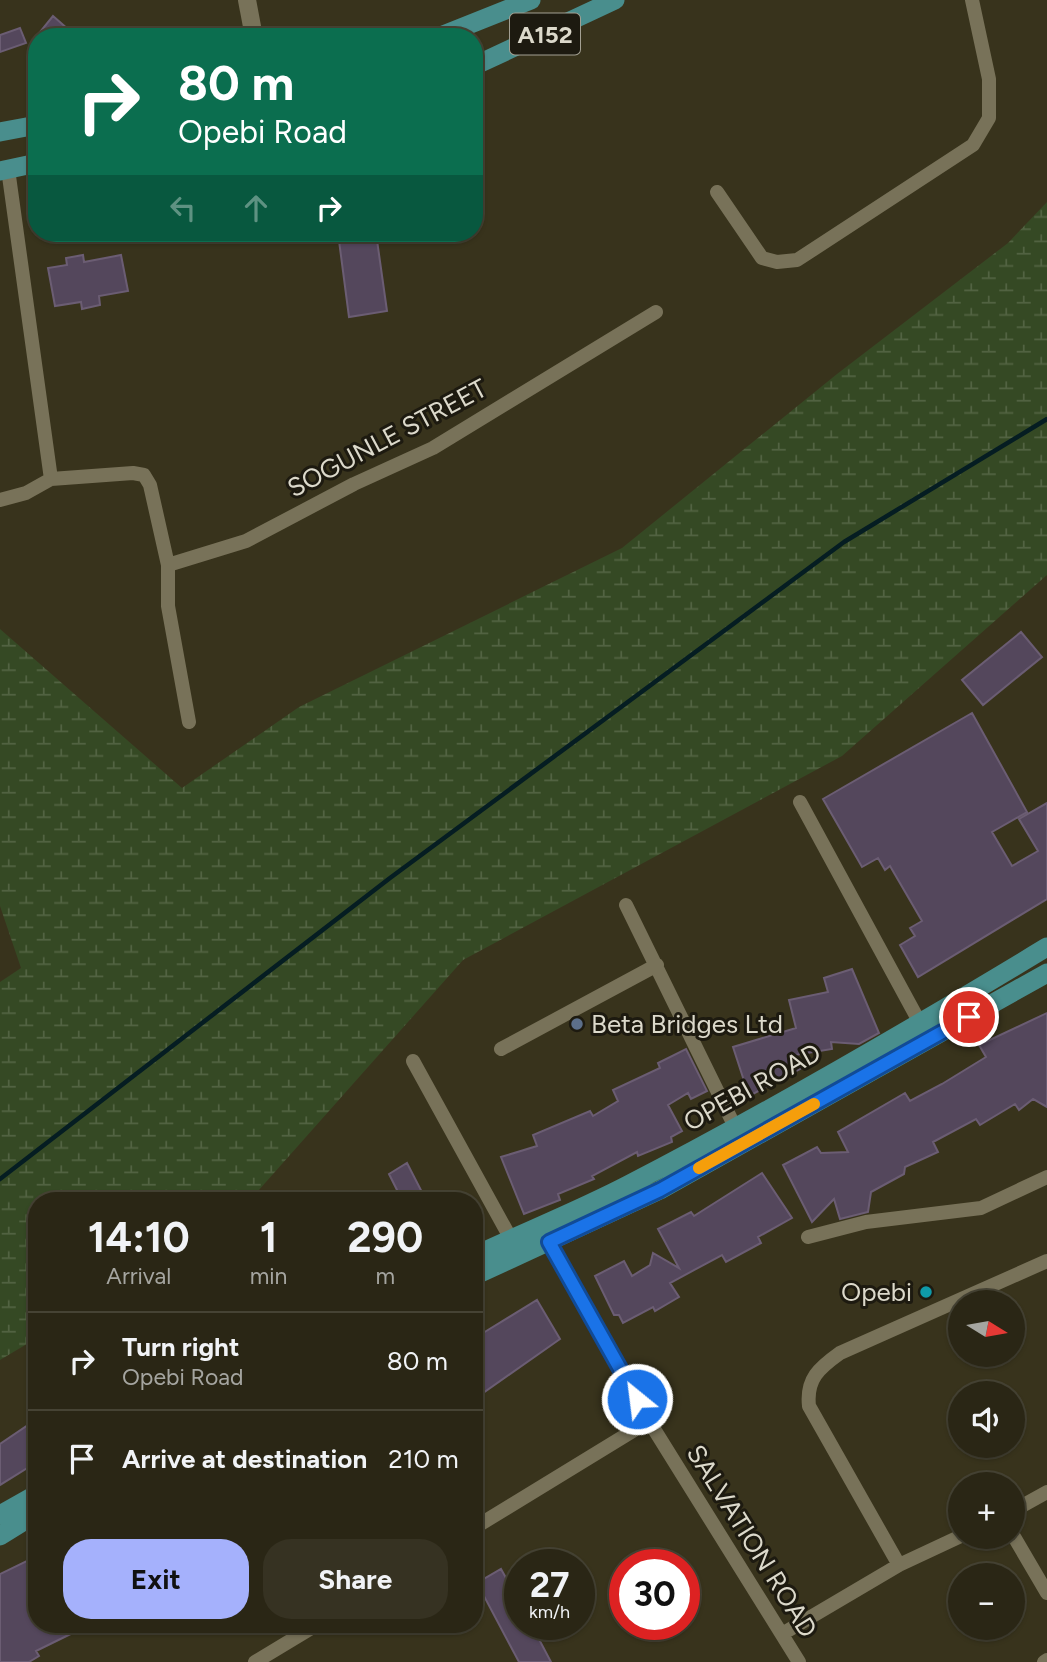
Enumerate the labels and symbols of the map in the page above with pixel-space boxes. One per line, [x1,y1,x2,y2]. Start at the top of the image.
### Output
road number: A152 [510,13,580,54]
street label: SOGUNLE STREET [282,372,493,504]
pin [939,987,999,1047]
place label: Beta Bridges Ltd [591,1008,783,1040]
marker: Beta Bridges Ltd [569,1016,585,1032]
street label: OPEBI ROAD [678,1036,826,1138]
place label: Opebi [841,1276,912,1308]
marker: Opebi [918,1284,934,1300]
north arrow [948,1290,1026,1367]
position arrow [600,1362,674,1436]
street label: SALVATION ROAD [680,1439,824,1643]
speed limit sign: 30 [609,1549,700,1640]

